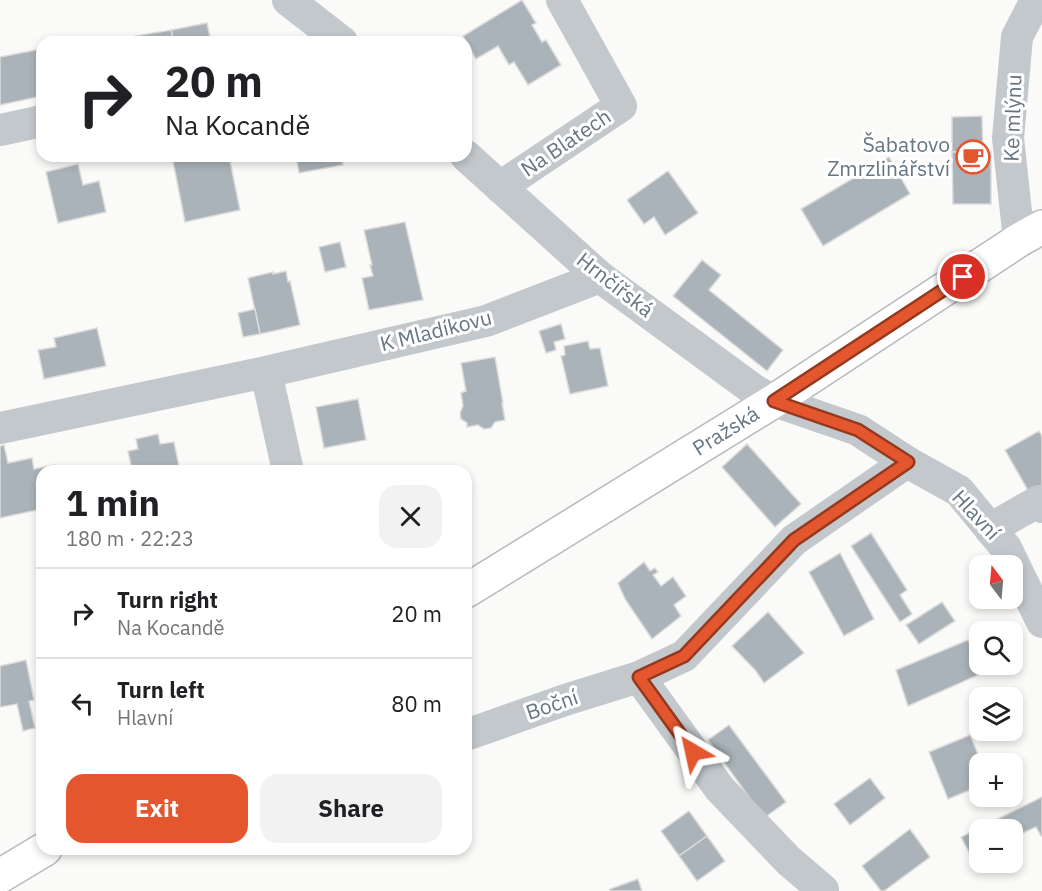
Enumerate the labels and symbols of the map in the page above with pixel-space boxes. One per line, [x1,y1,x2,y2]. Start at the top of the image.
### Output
street label: Ke mlýnu [996,74,1028,162]
street label: Na Blatech [515,102,616,183]
place label: Šabatovo Zmrzlinářství [827,130,950,182]
cafe icon: Šabatovo Zmrzlinářství [955,139,991,175]
street label: Hrnčířská [571,245,660,323]
pin [937,251,988,302]
street label: K Mladíkovu [377,303,495,357]
street label: Pražská [687,399,764,461]
street label: Hlavní [946,483,1007,545]
north arrow [969,555,1023,609]
street label: Boční [522,682,581,726]
position arrow [661,720,725,784]

